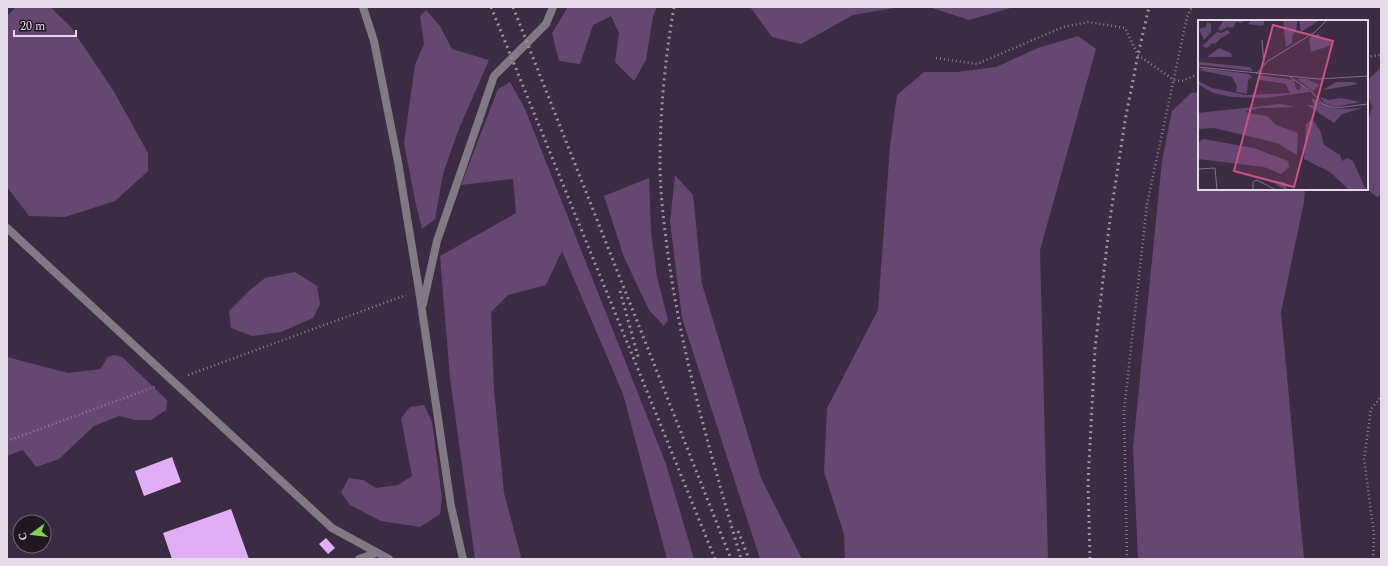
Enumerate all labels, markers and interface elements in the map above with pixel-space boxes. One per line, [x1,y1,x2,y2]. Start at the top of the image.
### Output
scale bar [14,12,76,38]
text: 20 m [20,17,45,36]
inset map [1198,20,1368,190]
north arrow [12,514,52,554]
text: С [14,530,32,542]

